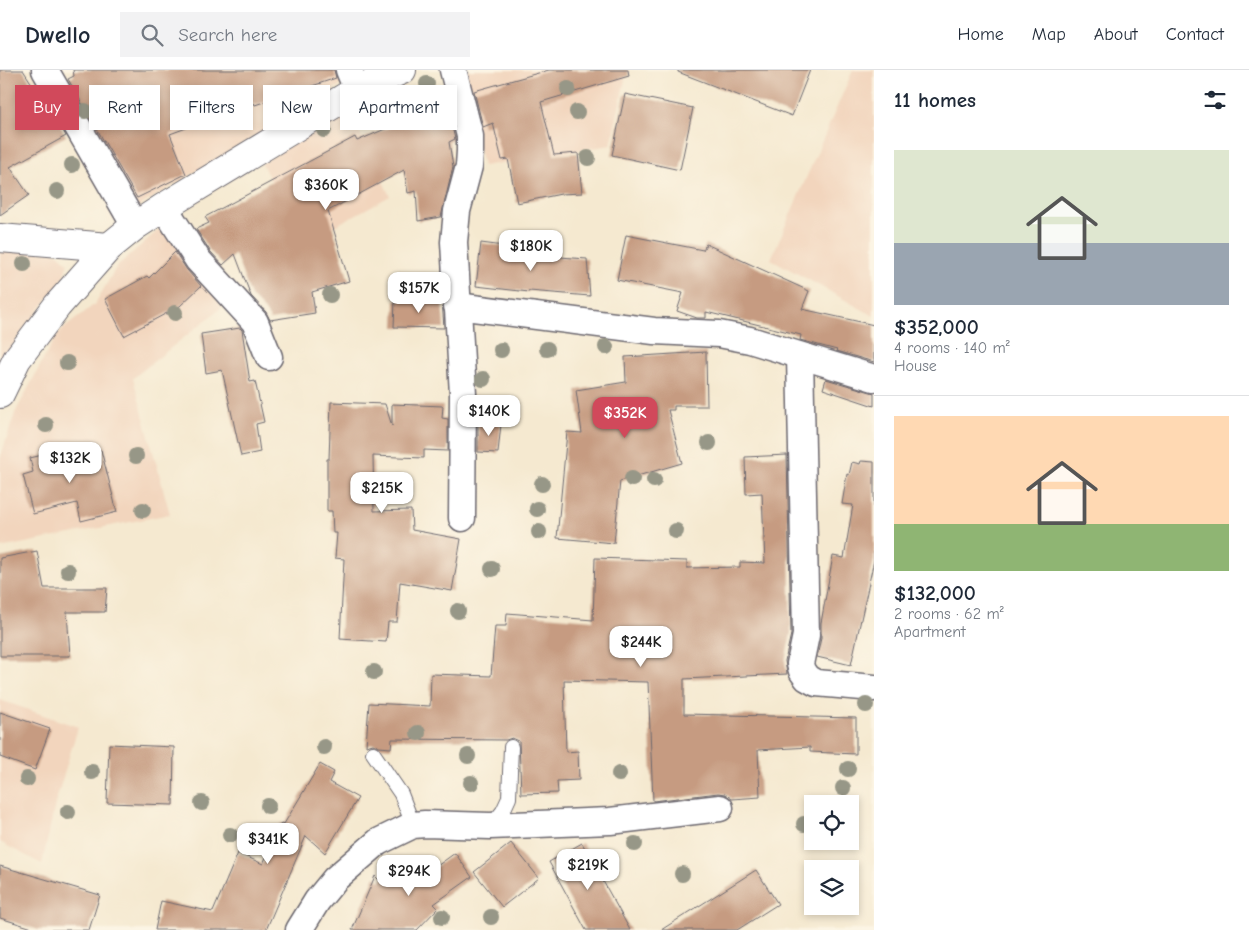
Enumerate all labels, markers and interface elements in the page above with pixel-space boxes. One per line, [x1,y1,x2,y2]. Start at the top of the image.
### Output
search box [120,12,470,57]
text: Dwello [25,21,90,49]
icon: search [138,21,166,49]
text: Search here [178,24,277,46]
text: Home [957,24,1004,45]
text: Map [1032,24,1066,45]
text: About [1094,24,1138,45]
text: Contact [1166,24,1224,45]
chip: Buy [15,85,79,130]
chip: Rent [89,85,160,130]
chip: Filters [170,85,253,130]
chip: New [263,85,330,130]
chip: Apartment [340,85,457,130]
icon: filters [1201,86,1229,114]
text: 11 homes [894,88,976,112]
pin: $360K [291,168,361,211]
text: $360K [304,176,348,194]
icon: home [1017,183,1107,273]
pin: $180K [496,230,566,272]
text: $180K [510,237,552,255]
pin: $157K [384,272,454,314]
text: $157K [399,279,439,297]
text: $352,000 [894,315,979,339]
text: 4 rooms · 140 m² [894,339,1010,357]
text: House [894,357,937,375]
pin: $140K [454,394,524,437]
pin: $352K [590,396,660,439]
text: $140K [468,402,510,420]
text: $352K [604,404,647,422]
pin: $132K [35,442,105,484]
icon: home [1017,448,1107,538]
text: $132K [50,449,90,467]
pin: $215K [347,472,417,514]
text: $215K [361,479,403,497]
text: $132,000 [894,581,976,605]
text: 2 rooms · 62 m² [894,605,1004,623]
text: Apartment [894,623,966,641]
pin: $244K [606,626,676,668]
text: $244K [620,633,662,651]
map controls [804,795,859,915]
button: locate [804,795,859,850]
pin: $341K [233,822,303,865]
text: $341K [248,830,288,848]
pin: $219K [553,848,623,891]
pin: $294K [374,854,444,897]
text: $219K [567,856,609,874]
button: layers [804,860,859,915]
text: $294K [388,862,430,880]

